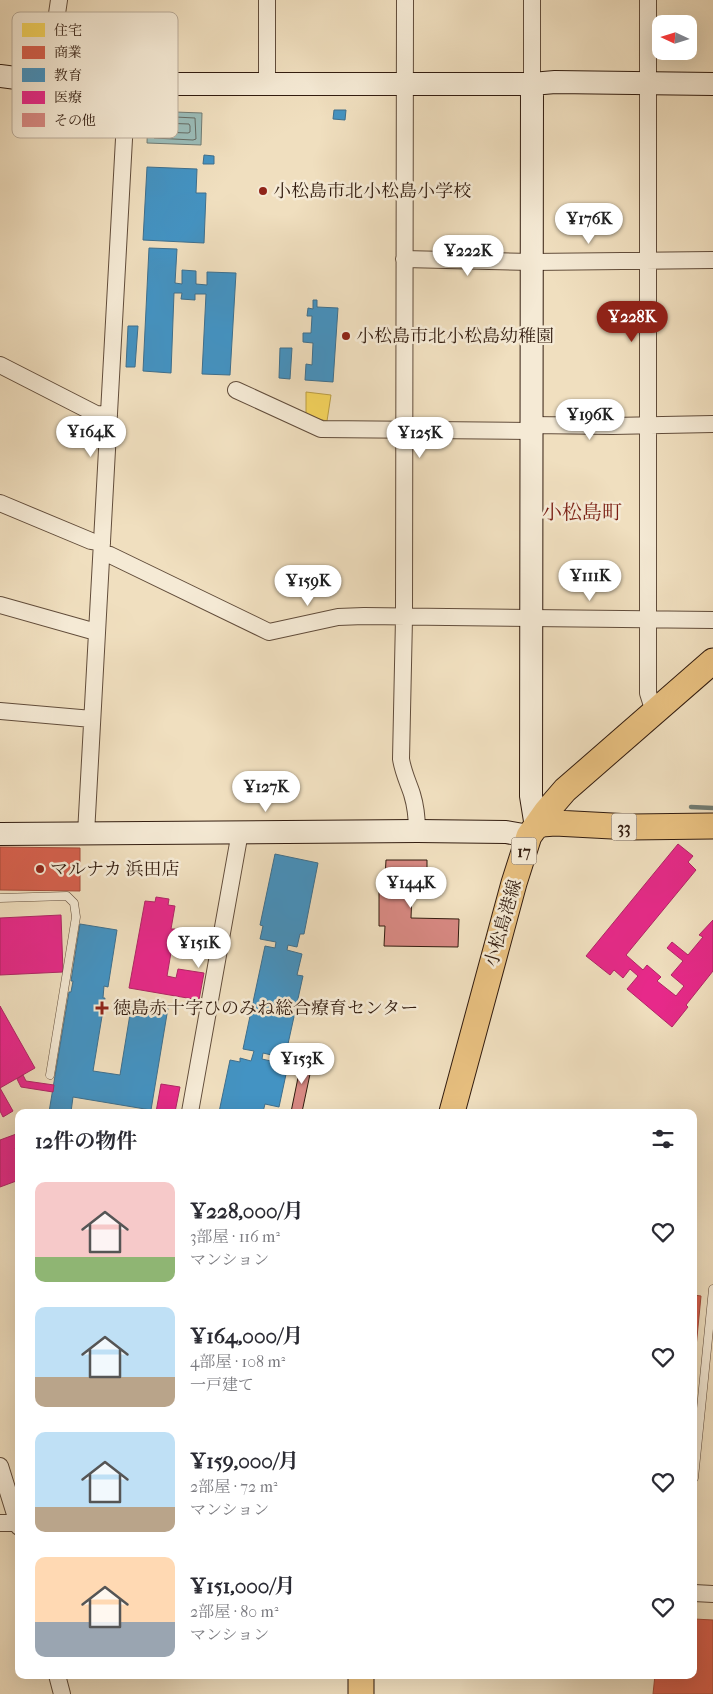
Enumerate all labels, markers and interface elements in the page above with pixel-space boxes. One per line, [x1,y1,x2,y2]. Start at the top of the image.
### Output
legend [12,12,178,138]
north arrow [652,15,698,60]
map controls [652,15,697,60]
text: 住宅 [54,22,82,39]
text: 商業 [54,44,82,61]
text: 教育 [54,67,82,84]
text: 医療 [54,89,82,106]
text: その他 [54,112,96,129]
place label: 小松島市北小松島小学校 [273,181,471,202]
marker: 小松島市北小松島小学校 [257,185,269,197]
pin: ¥176K [554,202,624,245]
text: ¥176K [566,209,612,228]
pin: ¥222K [433,234,503,277]
text: ¥222K [444,241,492,260]
pin: ¥228K [597,300,667,343]
text: ¥228K [608,307,656,326]
place label: 小松島市北小松島幼稚園 [356,326,554,347]
marker: 小松島市北小松島幼稚園 [340,330,352,342]
pin: ¥196K [555,398,625,441]
text: ¥196K [567,405,613,424]
pin: ¥164K [56,416,126,458]
pin: ¥125K [385,416,455,459]
text: ¥164K [67,422,115,441]
text: ¥125K [398,423,442,442]
district label: 小松島町 [542,501,622,524]
pin: ¥111K [555,560,625,602]
pin: ¥159K [273,564,343,607]
text: ¥111K [569,566,611,585]
text: ¥159K [285,571,331,590]
pin: ¥127K [231,770,301,813]
text: ¥127K [243,777,289,796]
road number: 33 [612,814,636,840]
road number: 17 [512,838,536,864]
place label: マルナカ 浜田店 [50,859,180,880]
marker: マルナカ 浜田店 [34,863,46,875]
pin: ¥144K [376,866,446,909]
text: ¥144K [387,873,435,892]
street label: 小松島港線 [481,877,526,969]
pin: ¥151K [164,926,234,969]
text: ¥151K [178,933,220,952]
place label: 徳島赤十字ひのみね総合療育センター [113,998,418,1019]
marker: 徳島赤十字ひのみね総合療育センター [95,1001,109,1015]
pin: ¥153K [267,1042,337,1085]
text: ¥153K [280,1049,324,1068]
icon: filters [649,1125,677,1153]
text: 12件の物件 [35,1129,137,1153]
text: ¥228,000/月 [190,1199,304,1223]
icon: home [75,1202,135,1262]
icon: heart [649,1218,677,1246]
text: 3部屋 · 116 m² [190,1227,280,1246]
text: マンション [190,1250,269,1269]
text: ¥164,000/月 [190,1324,303,1348]
icon: home [75,1327,135,1387]
icon: heart [649,1343,677,1371]
text: 4部屋 · 108 m² [190,1352,285,1371]
text: 一戸建て [190,1375,254,1394]
text: ¥159,000/月 [190,1449,299,1473]
icon: home [75,1452,135,1512]
icon: heart [649,1468,677,1496]
text: 2部屋 · 72 m² [190,1477,277,1496]
text: マンション [190,1500,269,1519]
text: ¥151,000/月 [190,1574,296,1598]
icon: home [75,1577,135,1637]
icon: heart [649,1593,677,1621]
text: 2部屋 · 80 m² [190,1602,278,1621]
text: マンション [190,1625,269,1644]

